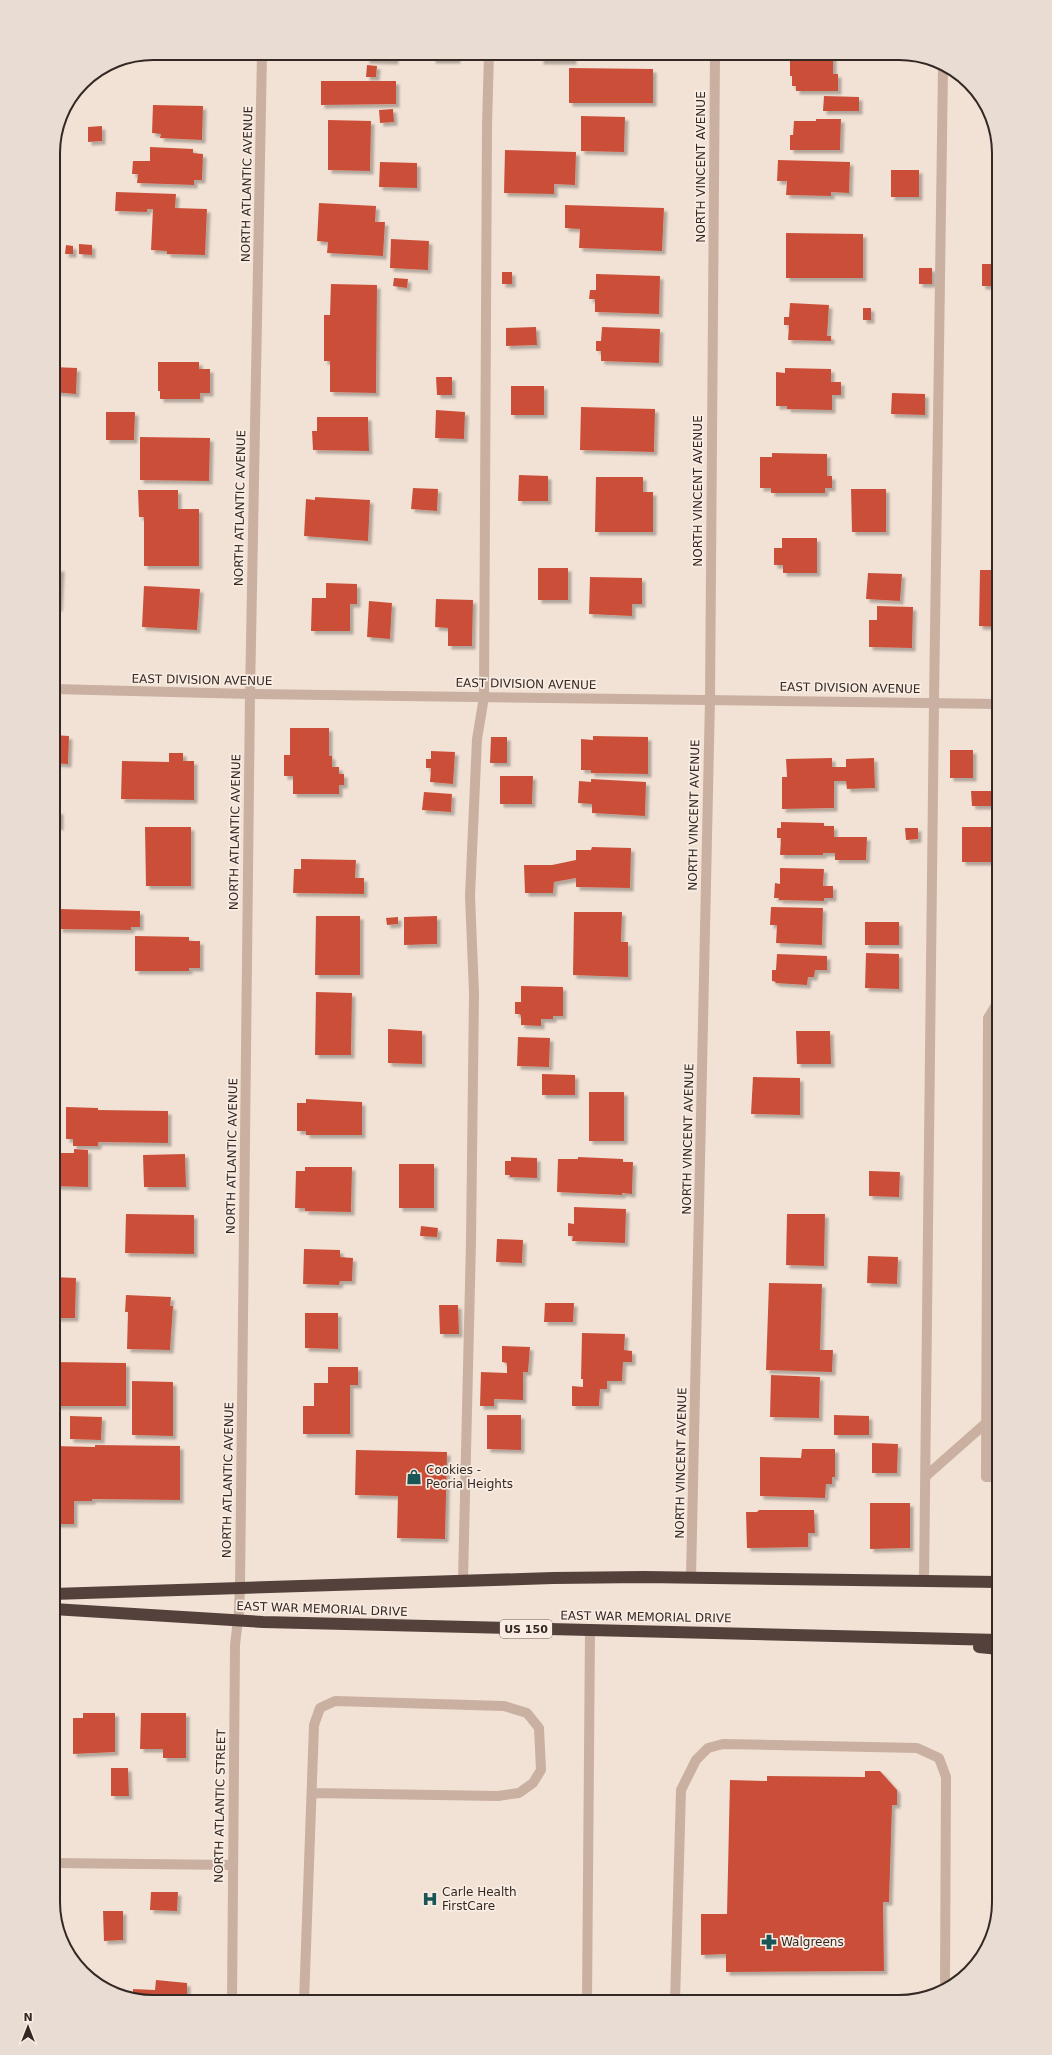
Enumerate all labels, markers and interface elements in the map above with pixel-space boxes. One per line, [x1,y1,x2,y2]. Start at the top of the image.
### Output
street label: NORTH VINCENT AVENUE [694,91,708,243]
street label: NORTH ATLANTIC AVENUE [239,106,255,262]
street label: NORTH VINCENT AVENUE [691,415,705,567]
street label: NORTH ATLANTIC AVENUE [232,430,248,586]
street label: EAST DIVISION AVENUE [131,672,273,688]
street label: EAST DIVISION AVENUE [455,676,597,692]
street label: EAST DIVISION AVENUE [779,680,921,696]
street label: NORTH VINCENT AVENUE [686,739,702,891]
street label: NORTH ATLANTIC AVENUE [227,754,243,910]
street label: NORTH VINCENT AVENUE [680,1063,696,1215]
street label: NORTH ATLANTIC AVENUE [224,1078,240,1234]
street label: NORTH VINCENT AVENUE [673,1387,689,1539]
street label: NORTH ATLANTIC AVENUE [220,1402,236,1558]
place label: Cookies - Peoria Heights [426,1463,513,1491]
shop icon: Cookies - Peoria Heights [405,1468,423,1486]
street label: EAST WAR MEMORIAL DRIVE [236,1599,408,1619]
street label: EAST WAR MEMORIAL DRIVE [560,1609,732,1625]
road number: US 150 [500,1620,552,1638]
street label: NORTH ATLANTIC STREET [212,1728,228,1883]
place label: Carle Health FirstCare [442,1885,517,1913]
hospital icon: Carle Health FirstCare [421,1890,439,1908]
pharmacy icon: Walgreens [760,1933,778,1951]
place label: Walgreens [781,1935,844,1949]
north arrow [8,2007,48,2047]
text: N [23,2011,33,2024]

